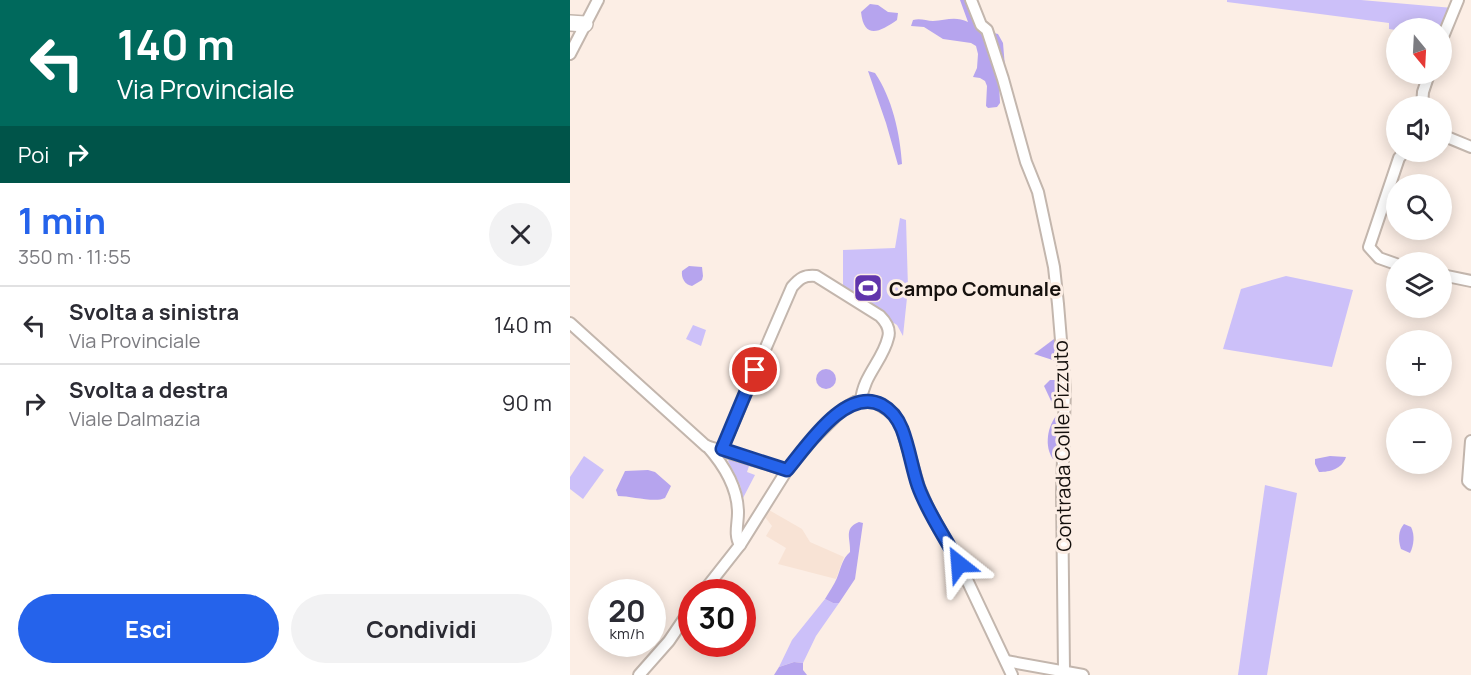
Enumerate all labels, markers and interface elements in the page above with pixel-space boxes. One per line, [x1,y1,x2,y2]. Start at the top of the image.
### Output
text: 140 m [117,15,235,73]
north arrow [1386,18,1452,84]
map controls [1386,18,1452,474]
icon: left [18,24,96,102]
text: Via Provinciale [117,70,295,107]
button: sound [1386,96,1452,162]
icon: right [61,138,94,171]
text: Poi [18,140,49,170]
button: search [1386,174,1452,240]
text: 1 min [18,196,106,245]
button: close [489,203,552,266]
text: 350 m · 11:55 [18,243,131,270]
button: layers [1386,252,1452,318]
sports icon: Campo Comunale [852,272,884,304]
place label: Campo Comunale [889,275,1061,302]
text: Svolta a sinistra [69,297,239,327]
icon: left [18,309,51,342]
text: 140 m [494,310,552,340]
text: Via Provinciale [69,327,201,354]
button: + [1386,330,1452,396]
street label: Contrada Colle Pizzuto [1047,340,1077,552]
pin [729,344,780,395]
icon: arrive [738,353,771,386]
text: Svolta a destra [69,375,228,405]
icon: right [18,387,51,420]
text: 90 m [502,388,552,418]
text: Viale Dalmazia [69,405,200,432]
button: − [1386,408,1452,474]
position arrow [927,532,991,596]
speed limit sign: 30 [678,579,756,657]
text: 20 [608,590,646,631]
button: Esci [18,594,279,663]
button: Condividi [291,594,552,663]
text: km/h [610,623,644,644]

